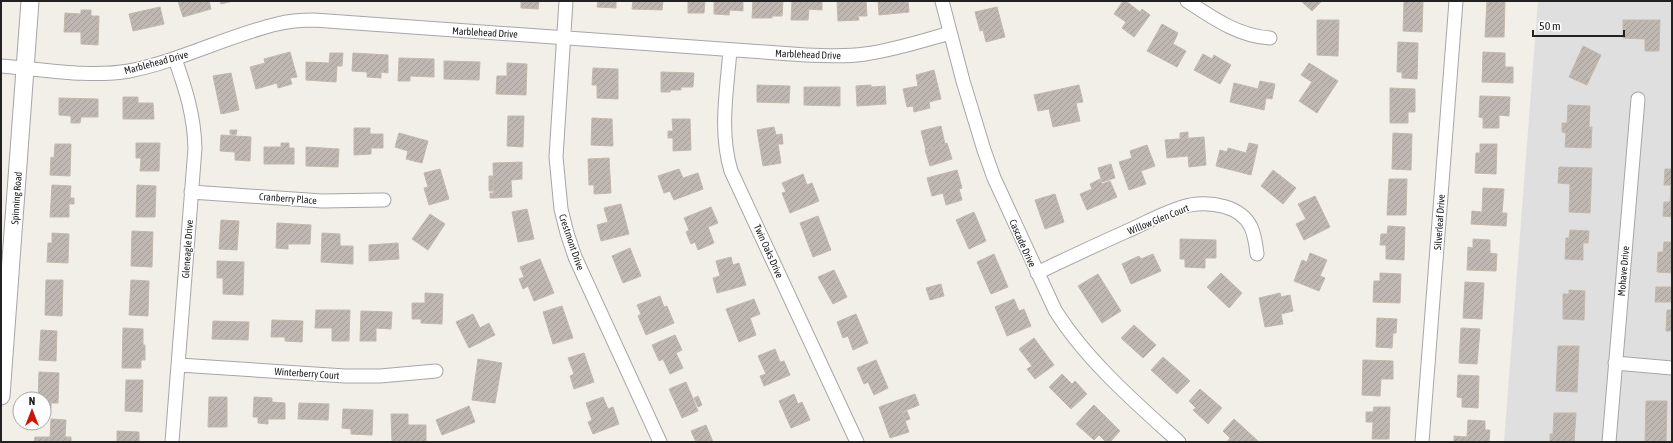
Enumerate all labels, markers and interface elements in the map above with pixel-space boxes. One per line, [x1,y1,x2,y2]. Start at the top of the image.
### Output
scale bar [1533,12,1624,38]
text: 50 m [1539,19,1561,33]
street label: Marblehead Drive [452,25,519,40]
street label: Marblehead Drive [775,48,841,61]
street label: Marblehead Drive [123,49,190,76]
street label: Spinning Road [9,171,24,225]
street label: Cranberry Place [259,191,318,206]
street label: Silverleaf Drive [1432,193,1447,250]
street label: Willow Glen Court [1126,202,1191,237]
street label: Crestmont Drive [557,213,586,272]
street label: Cascade Drive [1007,218,1038,269]
street label: Gleneagle Drive [180,219,195,279]
street label: Twin Oaks Drive [752,223,785,280]
street label: Mohave Drive [1616,245,1631,297]
street label: Winterberry Court [274,366,340,381]
north arrow [12,391,52,431]
text: N [29,395,35,407]

